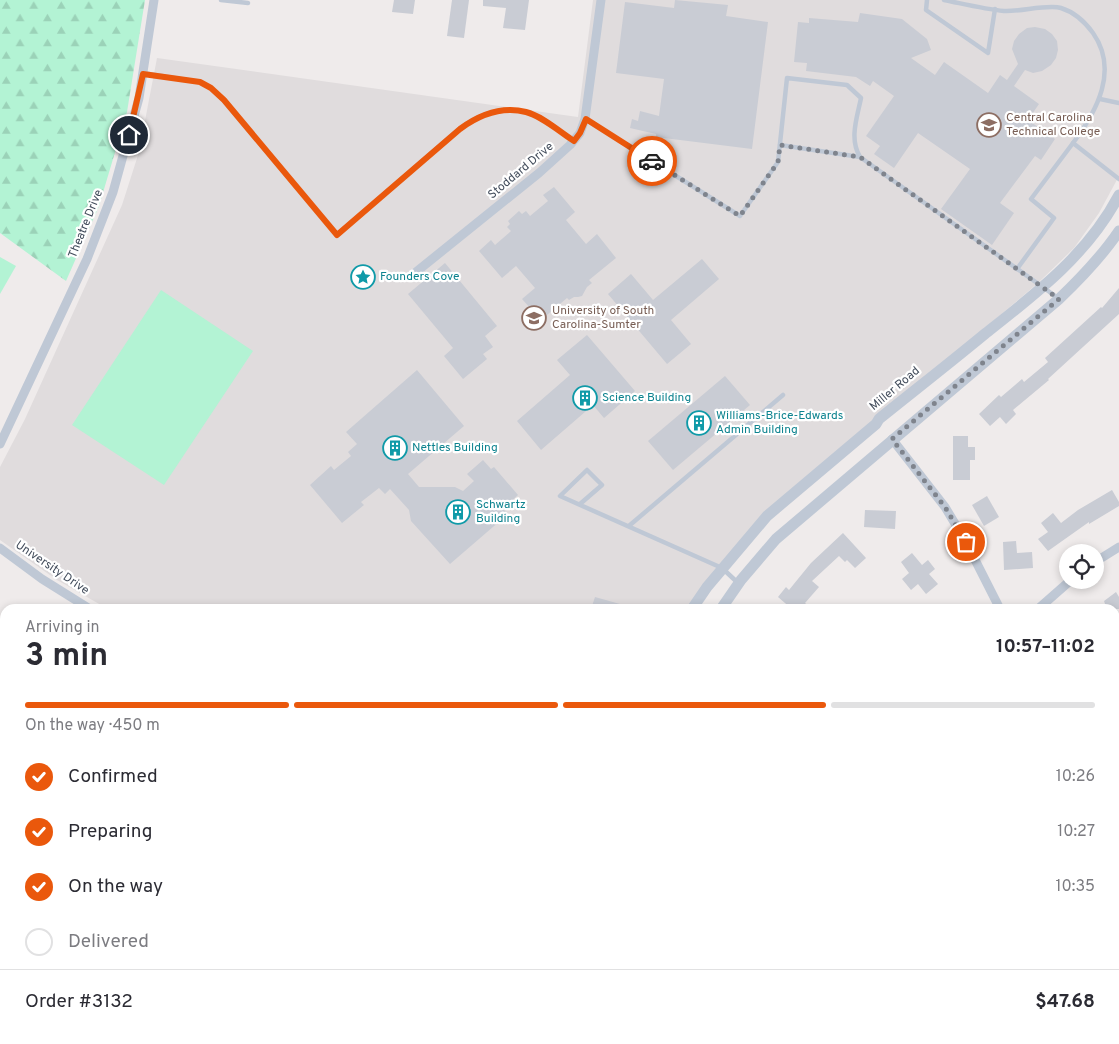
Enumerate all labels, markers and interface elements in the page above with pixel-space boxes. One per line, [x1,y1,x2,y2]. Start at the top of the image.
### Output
place label: Central Carolina Technical College [1006,110,1100,140]
school or university icon: Central Carolina Technical College [976,112,1002,138]
pin [108,114,150,156]
icon: home [115,121,143,149]
courier [627,136,677,186]
street label: Stoddard Drive [485,139,557,203]
icon: car [638,147,666,175]
street label: Theatre Drive [65,187,107,261]
place icon: Founders Cove [350,264,376,290]
place label: Founders Cove [380,269,460,285]
place label: University of South Carolina-Sumter [552,303,654,333]
school or university icon: University of South Carolina-Sumter [521,305,547,331]
street label: Miller Road [867,363,923,415]
building icon: Science Building [572,385,598,411]
place label: Science Building [602,390,691,406]
place label: Williams-Brice-Edwards Admin Building [716,408,843,438]
building icon: Williams-Brice-Edwards Admin Building [686,410,712,436]
building icon: Nettles Building [382,435,408,461]
place label: Nettles Building [412,440,498,456]
place label: Schwartz Building [476,497,526,527]
building icon: Schwartz Building [445,499,471,525]
pin [945,521,987,563]
icon: bag [952,528,980,556]
street label: University Drive [12,537,92,599]
map controls [1059,544,1104,589]
button: locate [1059,544,1104,589]
text: Arriving in [25,618,100,638]
text: 10:57–11:02 [996,635,1095,659]
text: 3 min [25,637,108,677]
text: On the way · 450 m [25,716,160,736]
icon: check [25,763,53,791]
text: Confirmed [68,765,158,789]
text: 10:26 [1056,767,1095,787]
icon: check [25,818,53,846]
text: Preparing [68,820,152,844]
text: 10:27 [1057,822,1095,842]
icon: check [25,873,53,901]
text: On the way [68,875,163,899]
text: 10:35 [1056,877,1095,897]
text: Delivered [68,930,149,954]
text: Order #3132 [25,990,133,1014]
text: $47.68 [1035,990,1095,1014]

